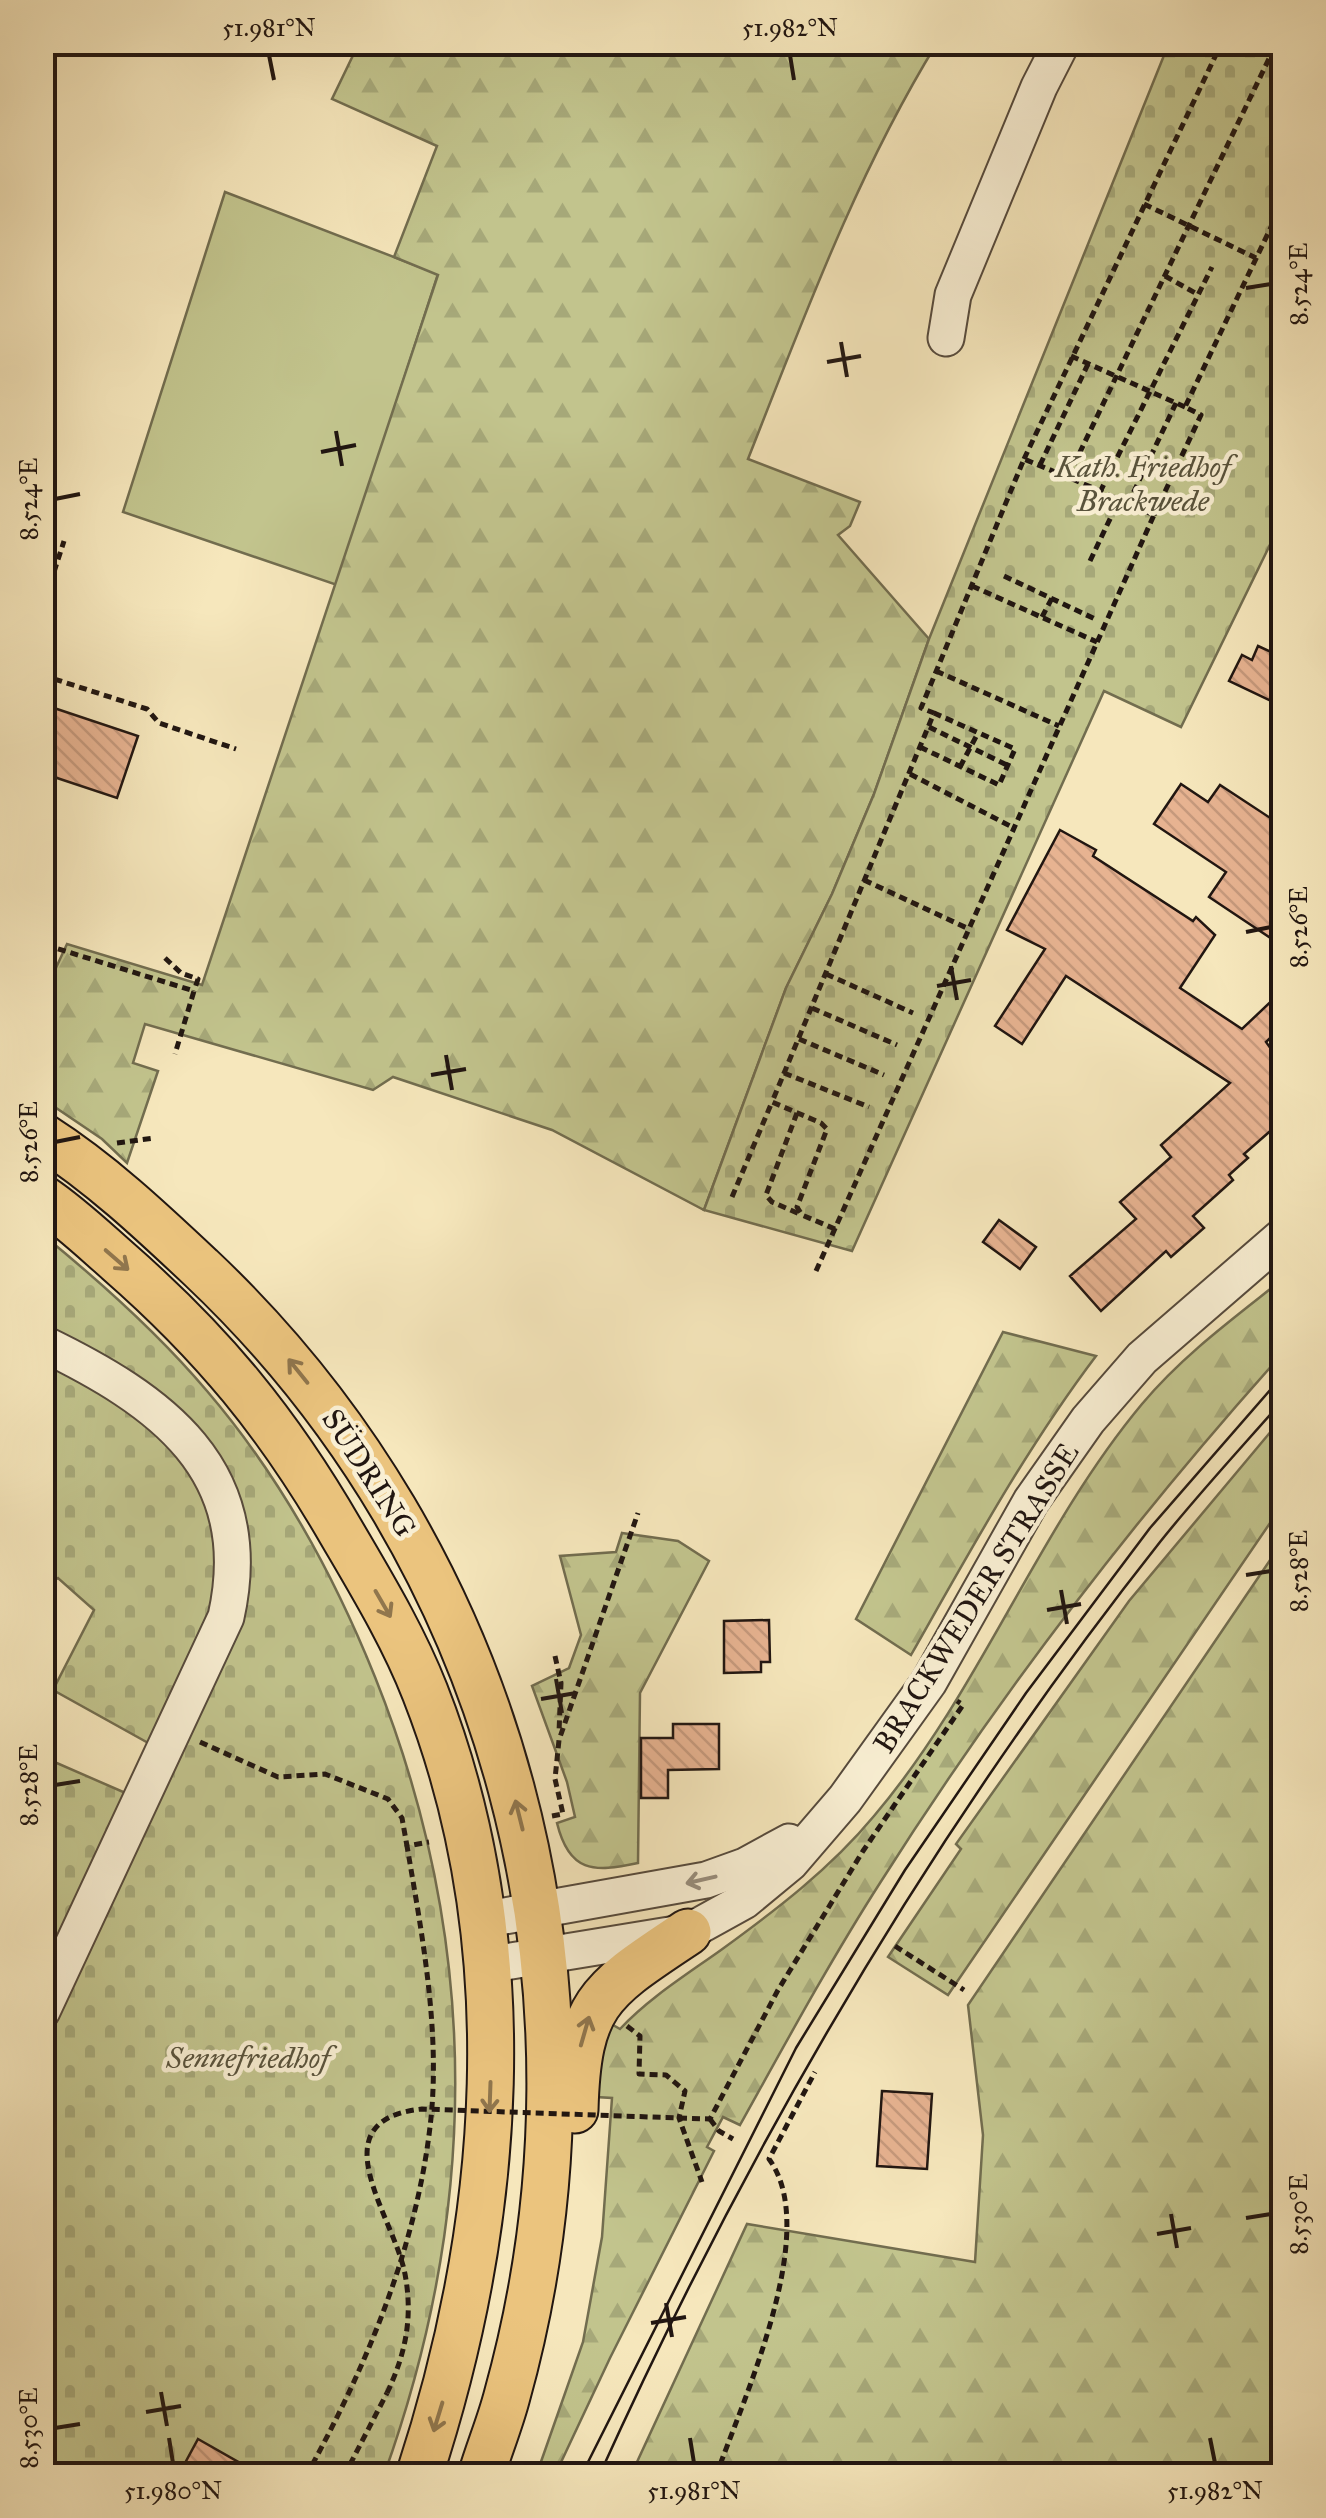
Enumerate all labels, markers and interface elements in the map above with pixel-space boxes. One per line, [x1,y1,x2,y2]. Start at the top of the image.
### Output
text: 51.981°N [222,12,316,43]
text: 51.982°N [742,12,838,43]
text: 8.524°E [1283,242,1314,325]
park label: Kath. Friedhof Brackwede [1053,449,1239,519]
text: 8.524°E [13,457,44,540]
text: 8.526°E [1283,886,1314,968]
text: 8.526°E [13,1101,44,1183]
one-way arrow [104,1249,129,1272]
one-way arrow [287,1359,309,1385]
street label: SÜDRING [314,1402,424,1544]
street label: BRACKWEDER STRASSE [866,1436,1086,1760]
text: 8.528°E [1283,1530,1314,1612]
one-way arrow [373,1589,393,1618]
text: 8.528°E [13,1744,44,1826]
one-way arrow [508,1800,527,1831]
one-way arrow [686,1872,718,1890]
one-way arrow [577,2016,595,2047]
park label: Sennefriedhof [165,2040,338,2076]
one-way arrow [481,2081,500,2113]
text: 8.530°E [1283,2173,1314,2255]
text: 8.530°E [13,2387,44,2469]
one-way arrow [428,2401,446,2432]
text: 51.980°N [124,2475,222,2506]
text: 51.981°N [647,2475,741,2506]
text: 51.982°N [1167,2475,1263,2506]

